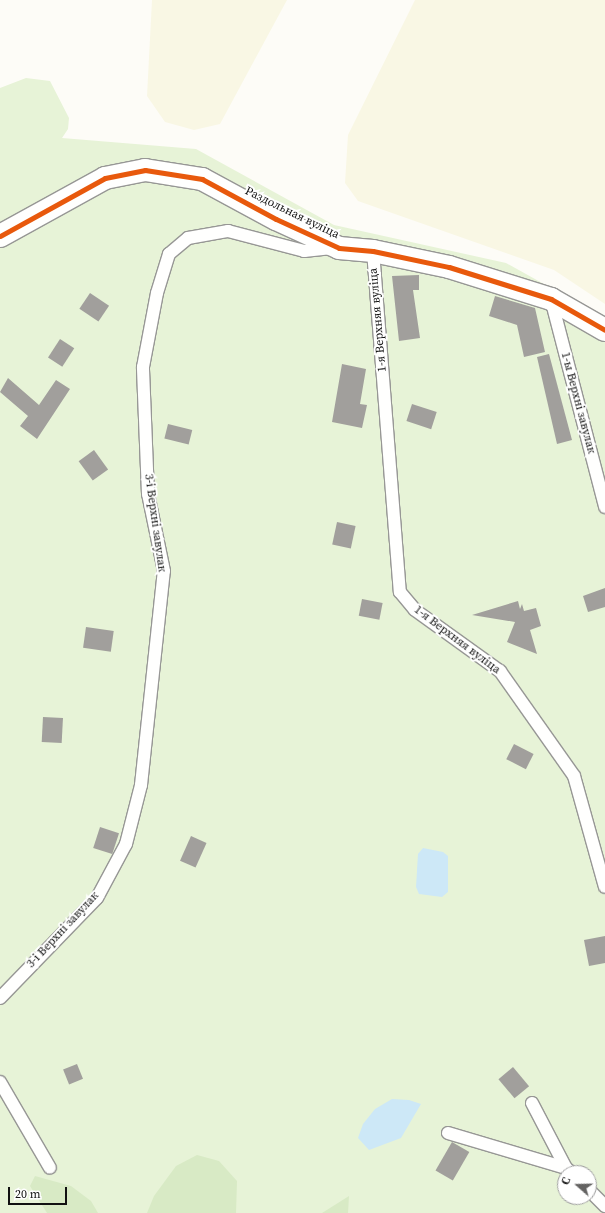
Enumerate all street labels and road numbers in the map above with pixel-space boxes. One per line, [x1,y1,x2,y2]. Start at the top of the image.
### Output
street label: Раздольная вуліца [242,184,342,242]
street label: 1-я Верхняя вуліца [366,267,390,373]
street label: 1-ы Верхні завулак [557,351,599,455]
street label: 3-і Верхні завулак [141,473,169,573]
street label: 1-я Верхняя вуліца [411,603,503,677]
street label: 3-і Верхні завулак [24,889,102,971]

